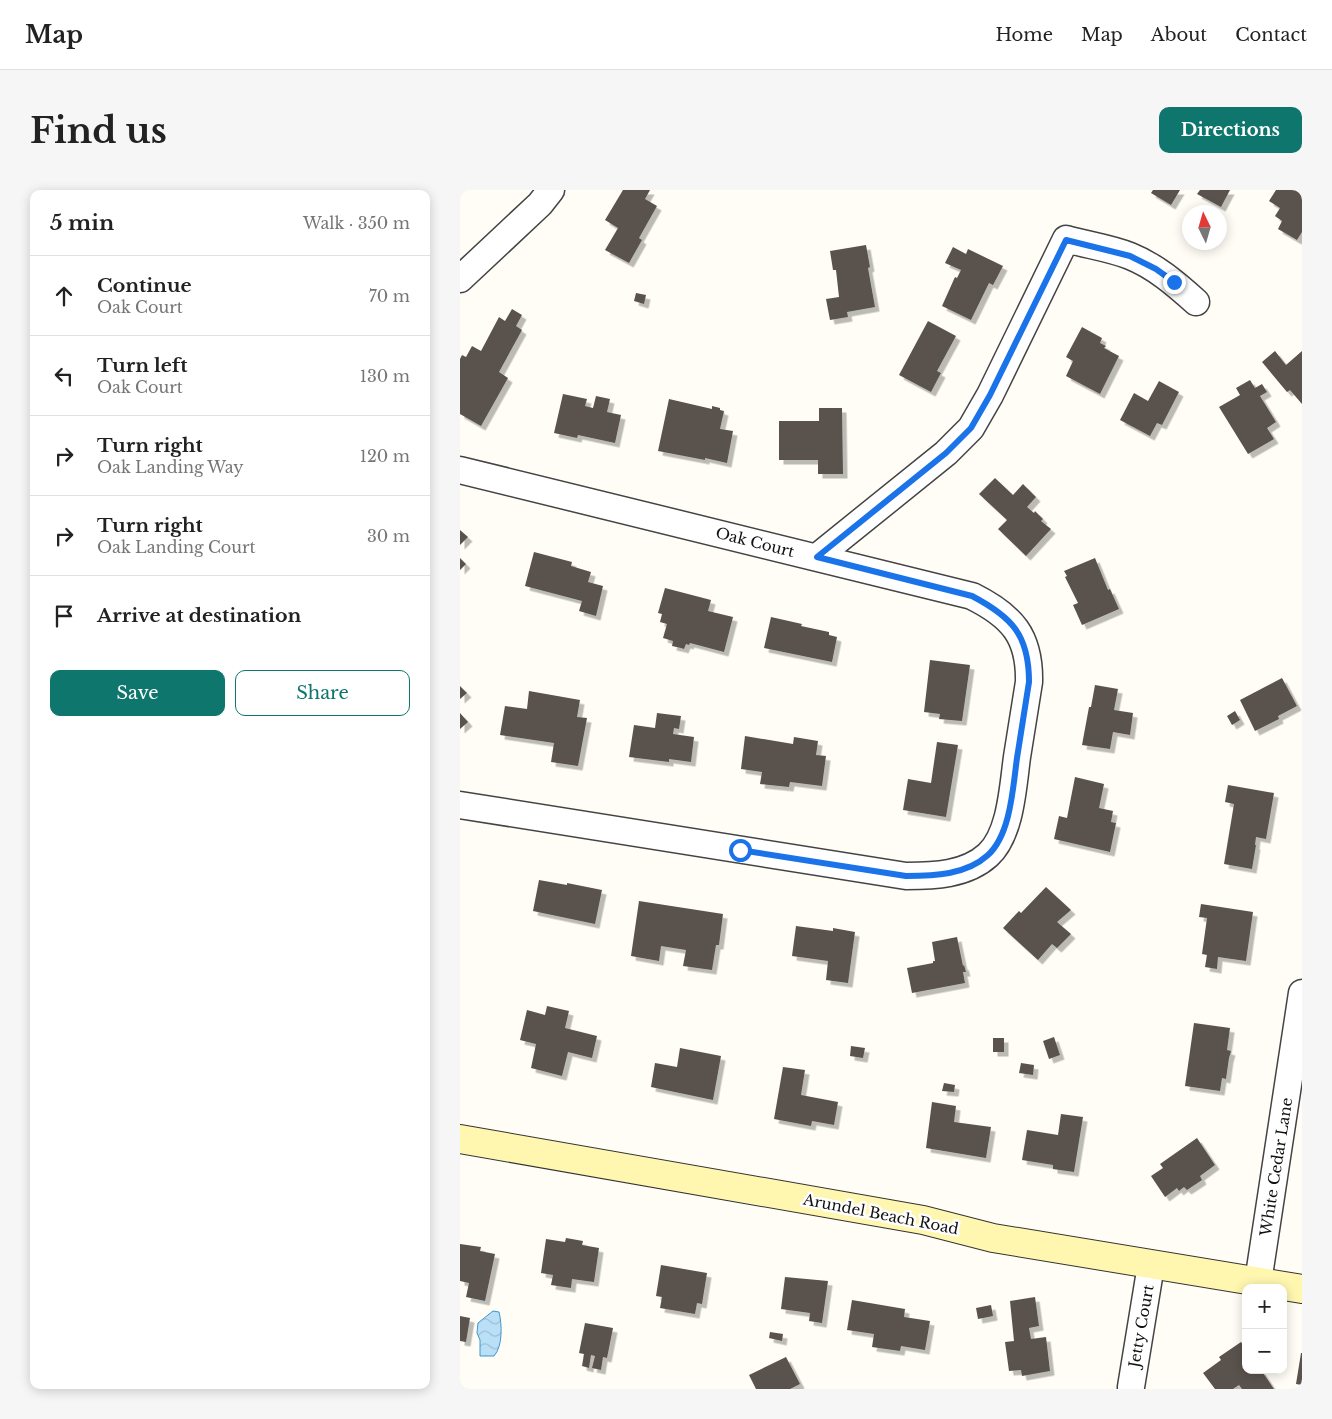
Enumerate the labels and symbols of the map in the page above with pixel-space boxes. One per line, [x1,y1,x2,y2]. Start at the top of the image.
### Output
north arrow [1182,205,1227,250]
route end [1163,271,1186,294]
street label: Oak Court [714,523,797,561]
route start [729,839,752,862]
street label: White Cedar Lane [1255,1096,1296,1239]
street label: Arundel Beach Road [801,1189,960,1238]
street label: Jetty Court [1124,1283,1158,1371]

